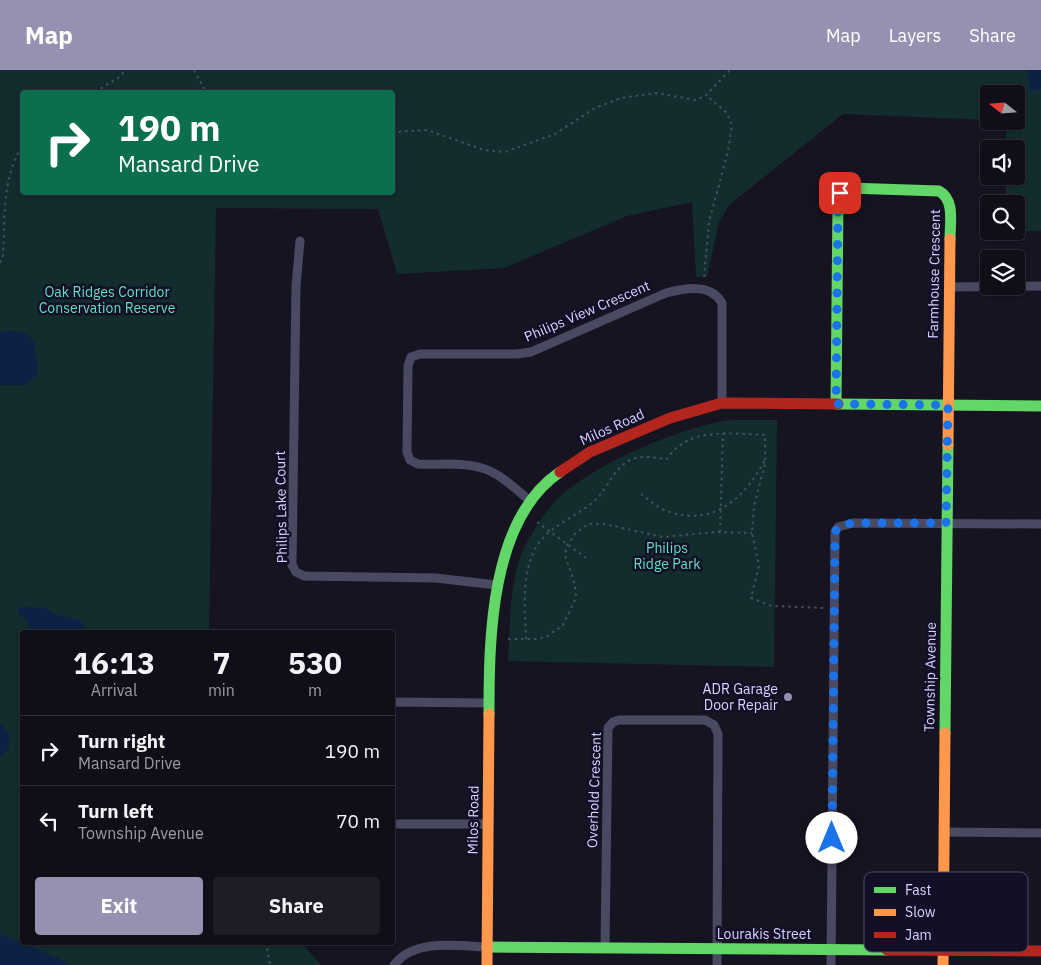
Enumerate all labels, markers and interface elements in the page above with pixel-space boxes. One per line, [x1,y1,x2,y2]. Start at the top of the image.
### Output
text: Map [25,19,73,51]
text: Map [826,24,861,47]
text: Layers [889,24,941,47]
text: Share [969,24,1016,47]
north arrow [980,85,1025,130]
map controls [980,85,1025,295]
text: 190 m [118,105,221,151]
icon: right [35,110,100,175]
button: sound [980,140,1025,185]
text: Mansard Drive [118,149,260,178]
pin [819,172,861,214]
icon: arrive [826,179,854,207]
button: search [980,195,1025,240]
street label: Farmhouse Crescent [924,209,944,339]
button: layers [980,250,1025,295]
street label: Philips View Crescent [521,276,653,346]
park label: Oak Ridges Corridor Conservation Reserve [39,283,176,317]
street label: Milos Road [577,405,647,449]
street label: Philips Lake Court [271,450,291,563]
park label: Philips Ridge Park [633,539,701,573]
street label: Township Avenue [920,622,940,732]
text: 16:13 [73,643,155,682]
text: 7 [212,643,230,682]
text: 530 [288,643,342,682]
text: Arrival [91,680,137,700]
text: min [208,680,235,700]
text: m [308,680,322,700]
place label: ADR Garage Door Repair [703,680,778,714]
marker: ADR Garage Door Repair [782,691,794,703]
text: Turn right [78,729,165,753]
street label: Overhold Crescent [583,731,605,848]
icon: right [35,737,63,765]
text: 190 m [325,739,380,763]
text: Mansard Drive [78,753,181,773]
street label: Milos Road [463,785,483,855]
text: Turn left [78,799,154,823]
icon: left [35,807,63,835]
text: 70 m [336,809,380,833]
position arrow [805,811,857,863]
text: Township Avenue [78,823,204,843]
legend [864,872,1028,952]
button: Exit [35,877,203,935]
button: Share [213,877,380,935]
text: Fast [905,881,931,899]
text: Slow [905,903,936,921]
street label: Lourakis Street [717,925,811,943]
text: Jam [905,926,932,944]

